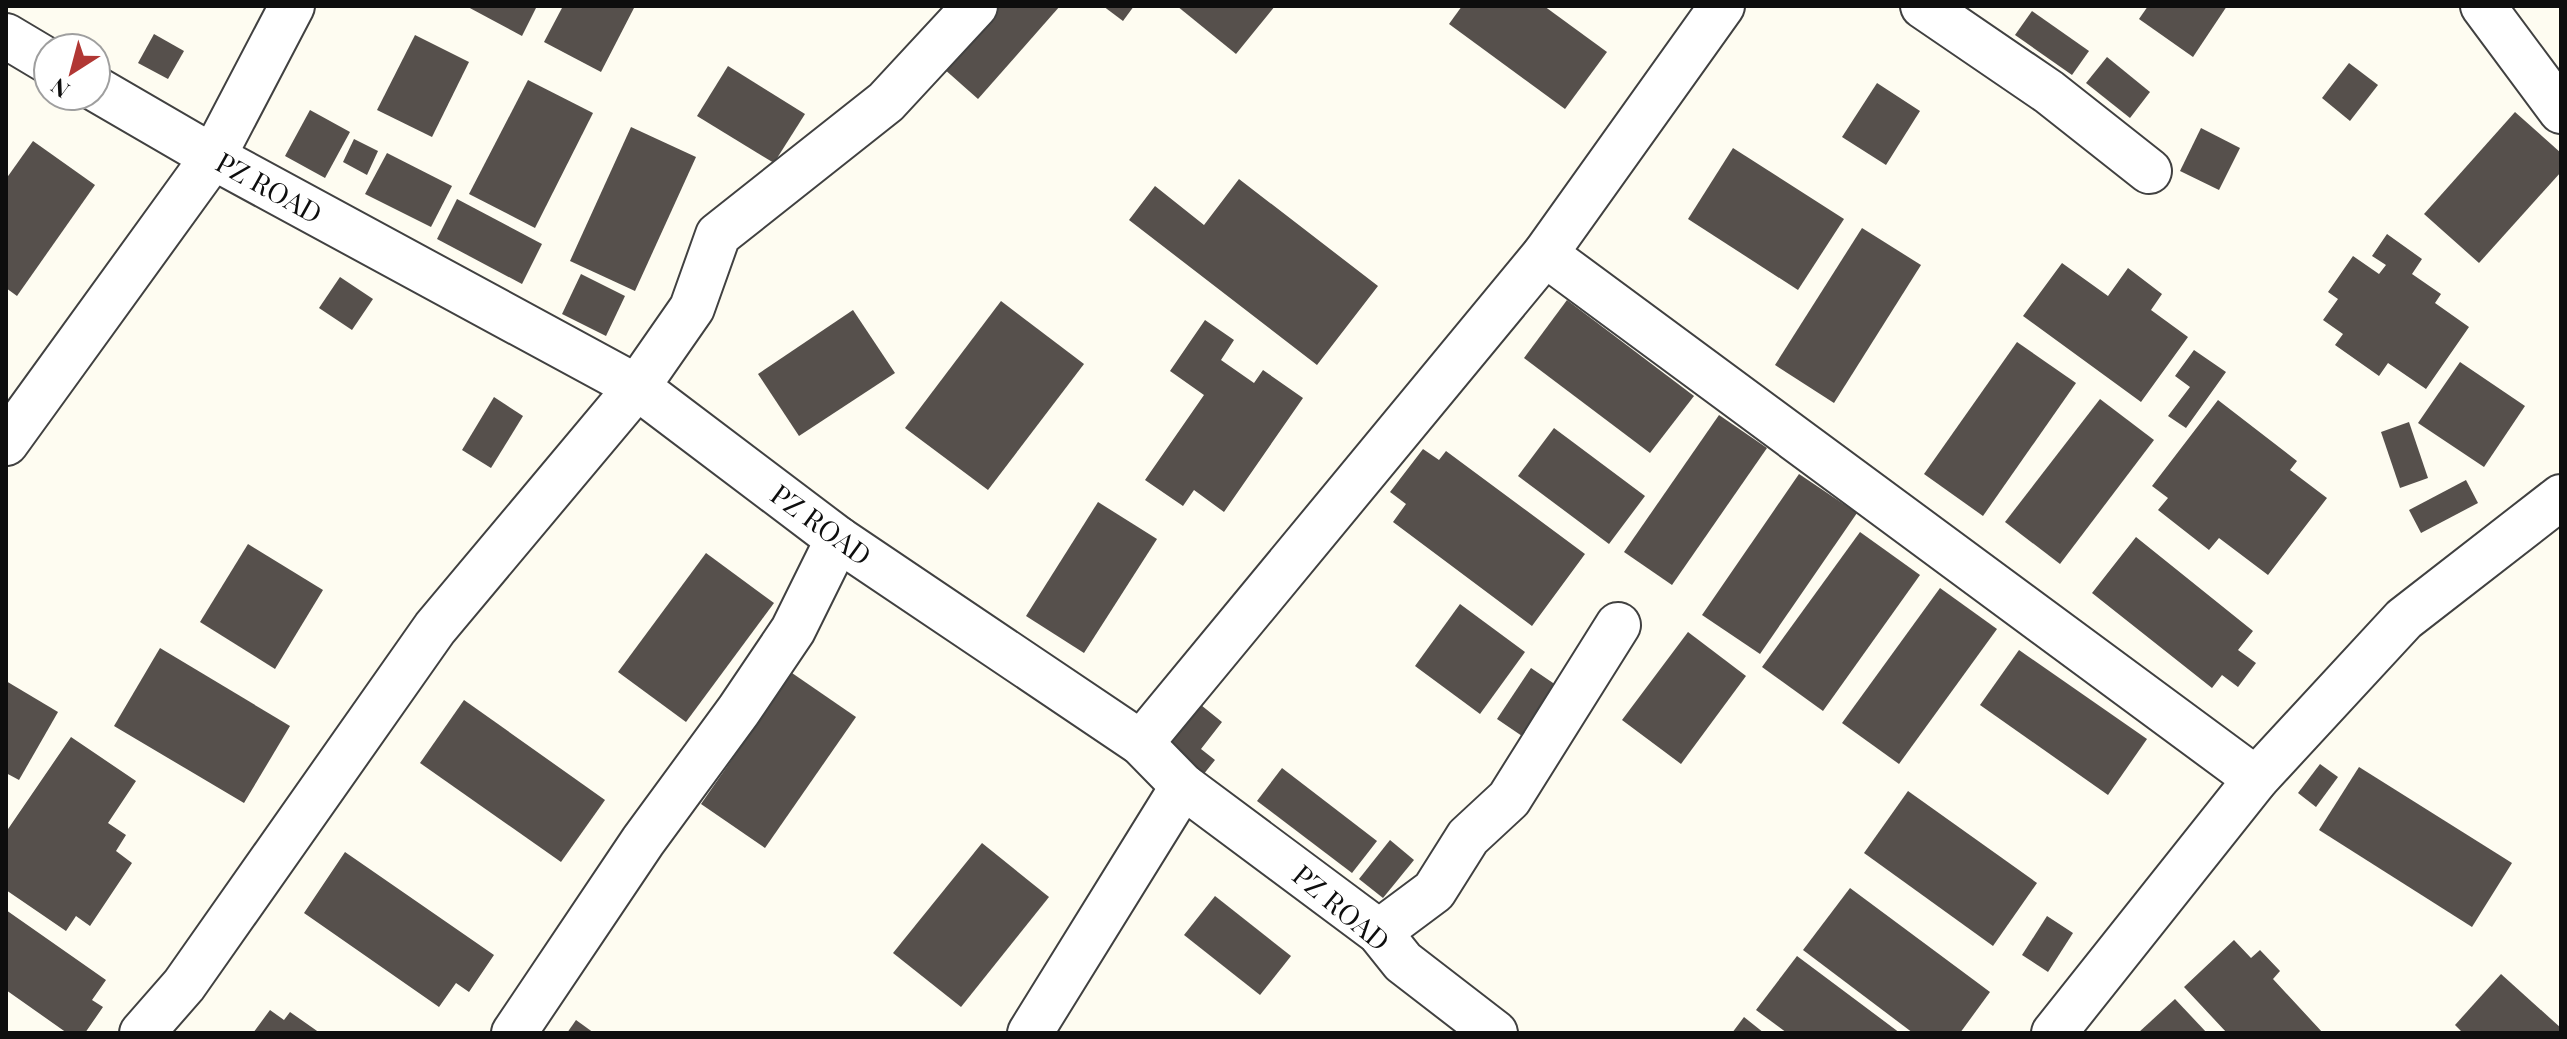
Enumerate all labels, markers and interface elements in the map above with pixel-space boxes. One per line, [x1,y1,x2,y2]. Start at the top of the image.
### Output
north arrow [32,32,112,112]
text: N [44,72,75,106]
street label: PZ ROAD [210,142,329,231]
street label: PZ ROAD [764,475,880,573]
street label: PZ ROAD [1286,855,1398,958]

